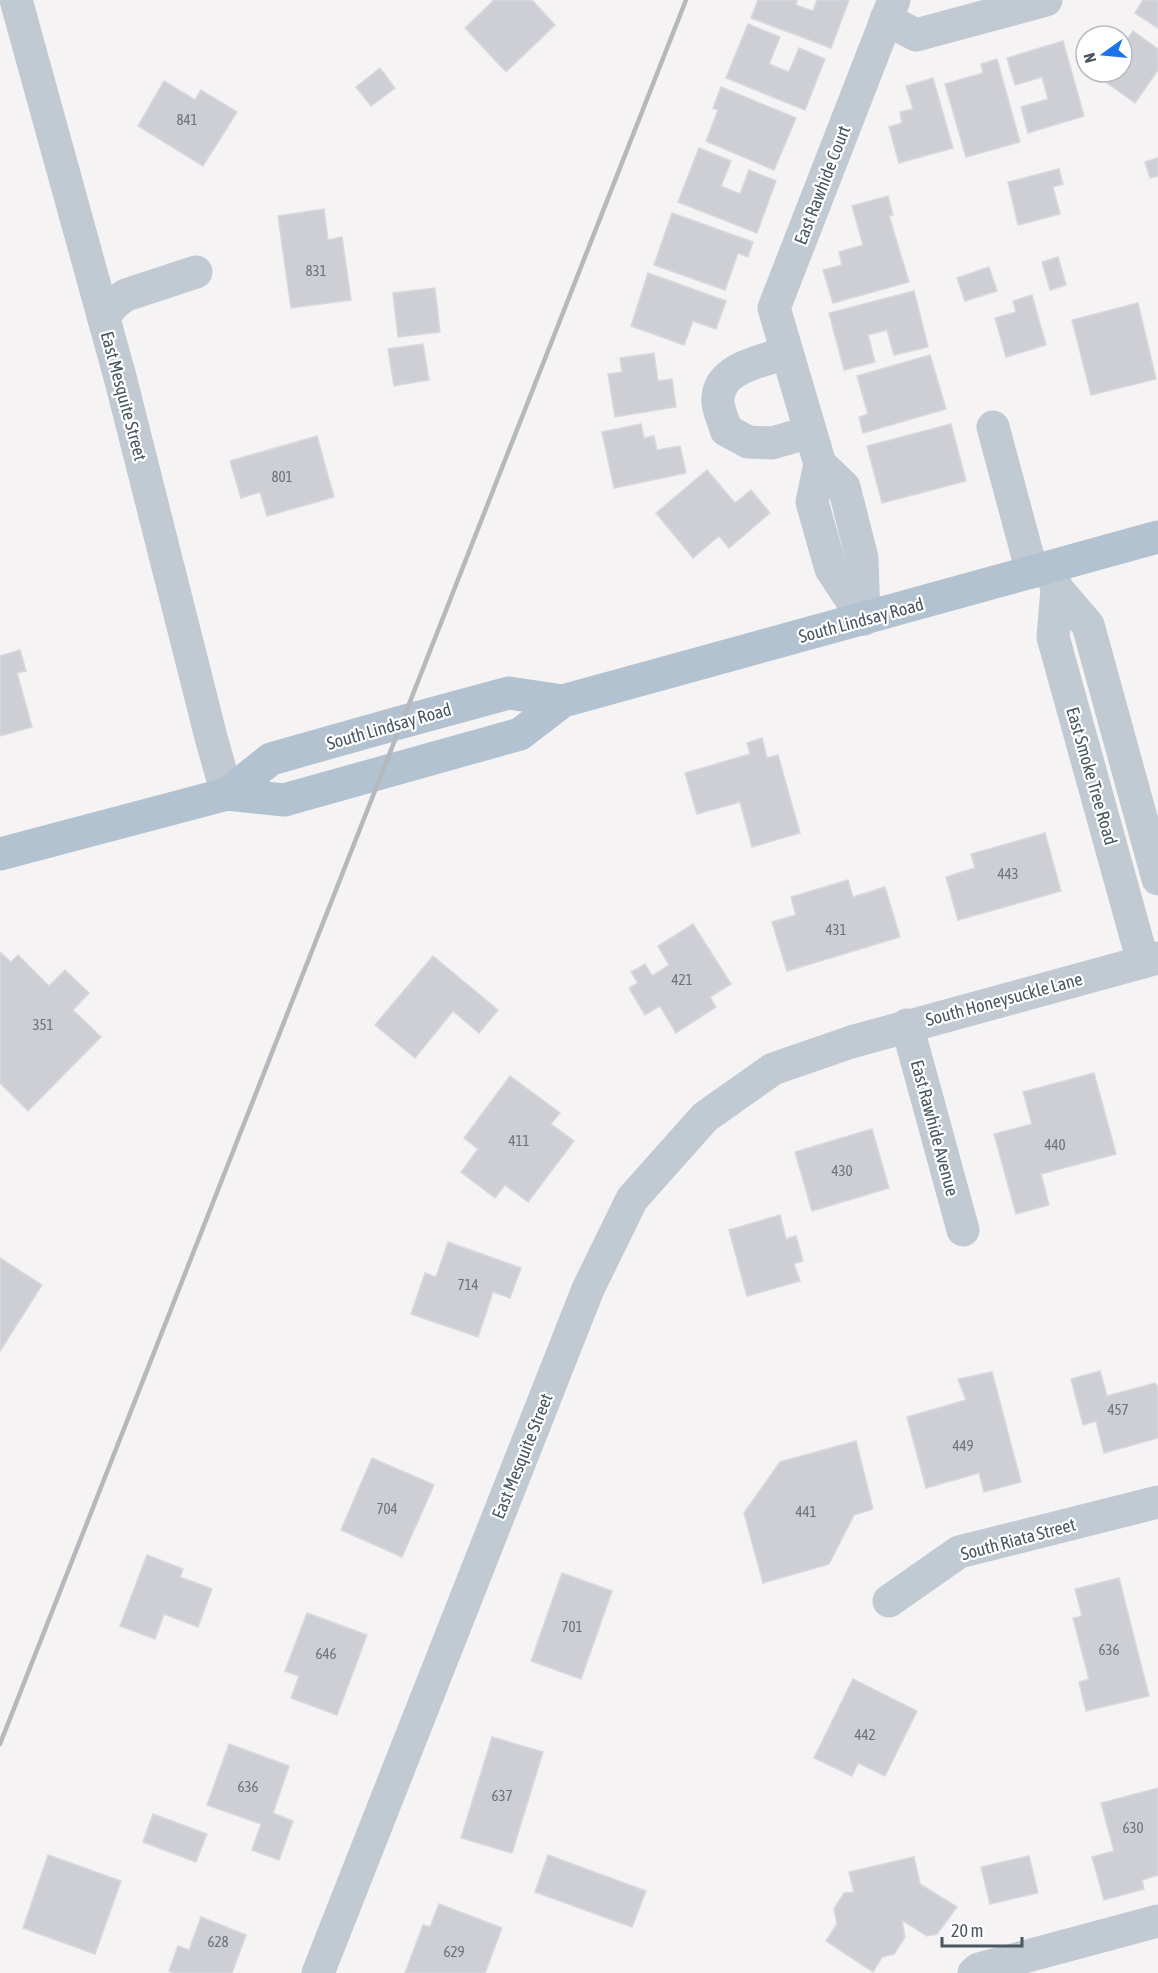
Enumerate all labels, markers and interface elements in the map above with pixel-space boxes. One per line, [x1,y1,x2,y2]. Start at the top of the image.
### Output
north arrow [1074,24,1134,84]
text: N [1080,51,1099,65]
house number: 841 [176,111,198,128]
street label: East Rawhide Court [790,123,854,247]
house number: 831 [305,262,327,279]
street label: East Mesquite Street [97,329,151,463]
house number: 801 [271,468,293,485]
street label: South Lindsay Road [796,593,926,647]
street label: South Lindsay Road [324,698,454,754]
street label: East Smoke Tree Road [1062,705,1122,847]
house number: 443 [997,865,1019,882]
house number: 431 [825,921,847,938]
street label: South Honeysuckle Lane [923,968,1085,1030]
house number: 421 [671,971,693,988]
house number: 351 [32,1016,54,1033]
street label: East Rawhide Avenue [907,1058,963,1198]
house number: 411 [508,1132,530,1149]
house number: 440 [1044,1136,1066,1153]
house number: 430 [831,1162,853,1179]
house number: 714 [457,1276,479,1293]
street label: East Mesquite Street [487,1390,557,1522]
house number: 457 [1107,1401,1129,1418]
house number: 449 [952,1437,974,1454]
house number: 704 [376,1500,398,1517]
house number: 441 [795,1503,817,1520]
street label: South Riata Street [958,1514,1078,1564]
house number: 701 [561,1618,583,1635]
house number: 636 [1098,1641,1120,1658]
house number: 646 [315,1645,337,1662]
house number: 442 [854,1726,876,1743]
house number: 636 [237,1778,259,1795]
house number: 637 [491,1787,513,1804]
house number: 630 [1122,1819,1144,1836]
scale bar [942,1910,1022,1948]
text: 20 m [951,1920,983,1941]
house number: 628 [207,1933,229,1950]
house number: 629 [443,1943,465,1960]

